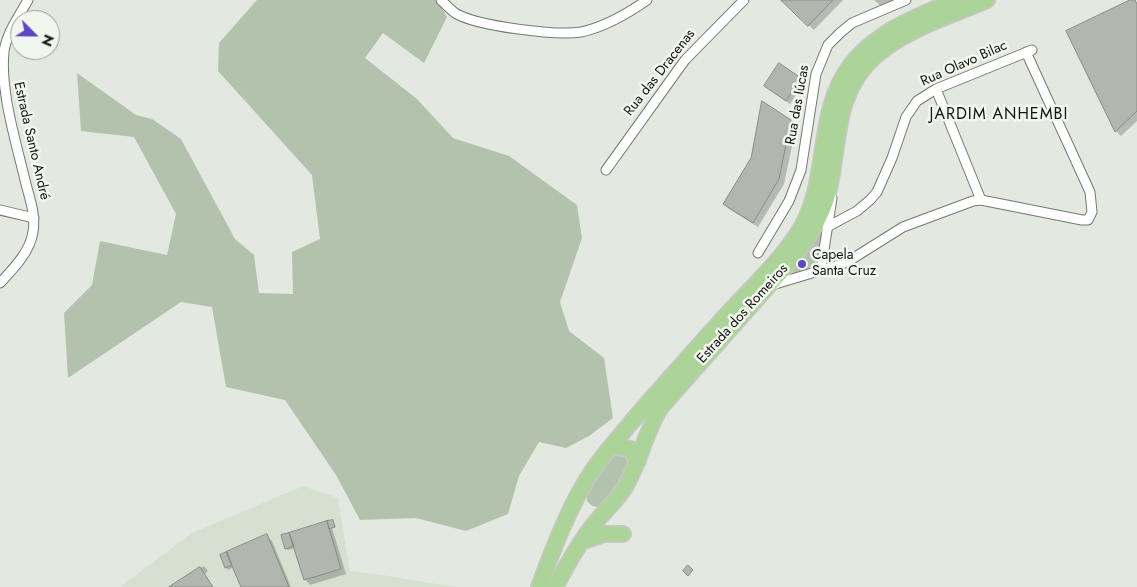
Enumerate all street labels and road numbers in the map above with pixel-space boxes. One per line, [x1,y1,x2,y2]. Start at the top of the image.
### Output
street label: Rua das Dracenas [621,26,699,120]
street label: Rua Olavo Bilac [918,37,1010,91]
street label: Rua das Iúcas [783,64,813,146]
street label: Estrada Santo André [9,80,53,202]
street label: Estrada dos Romeiros [694,261,792,367]

